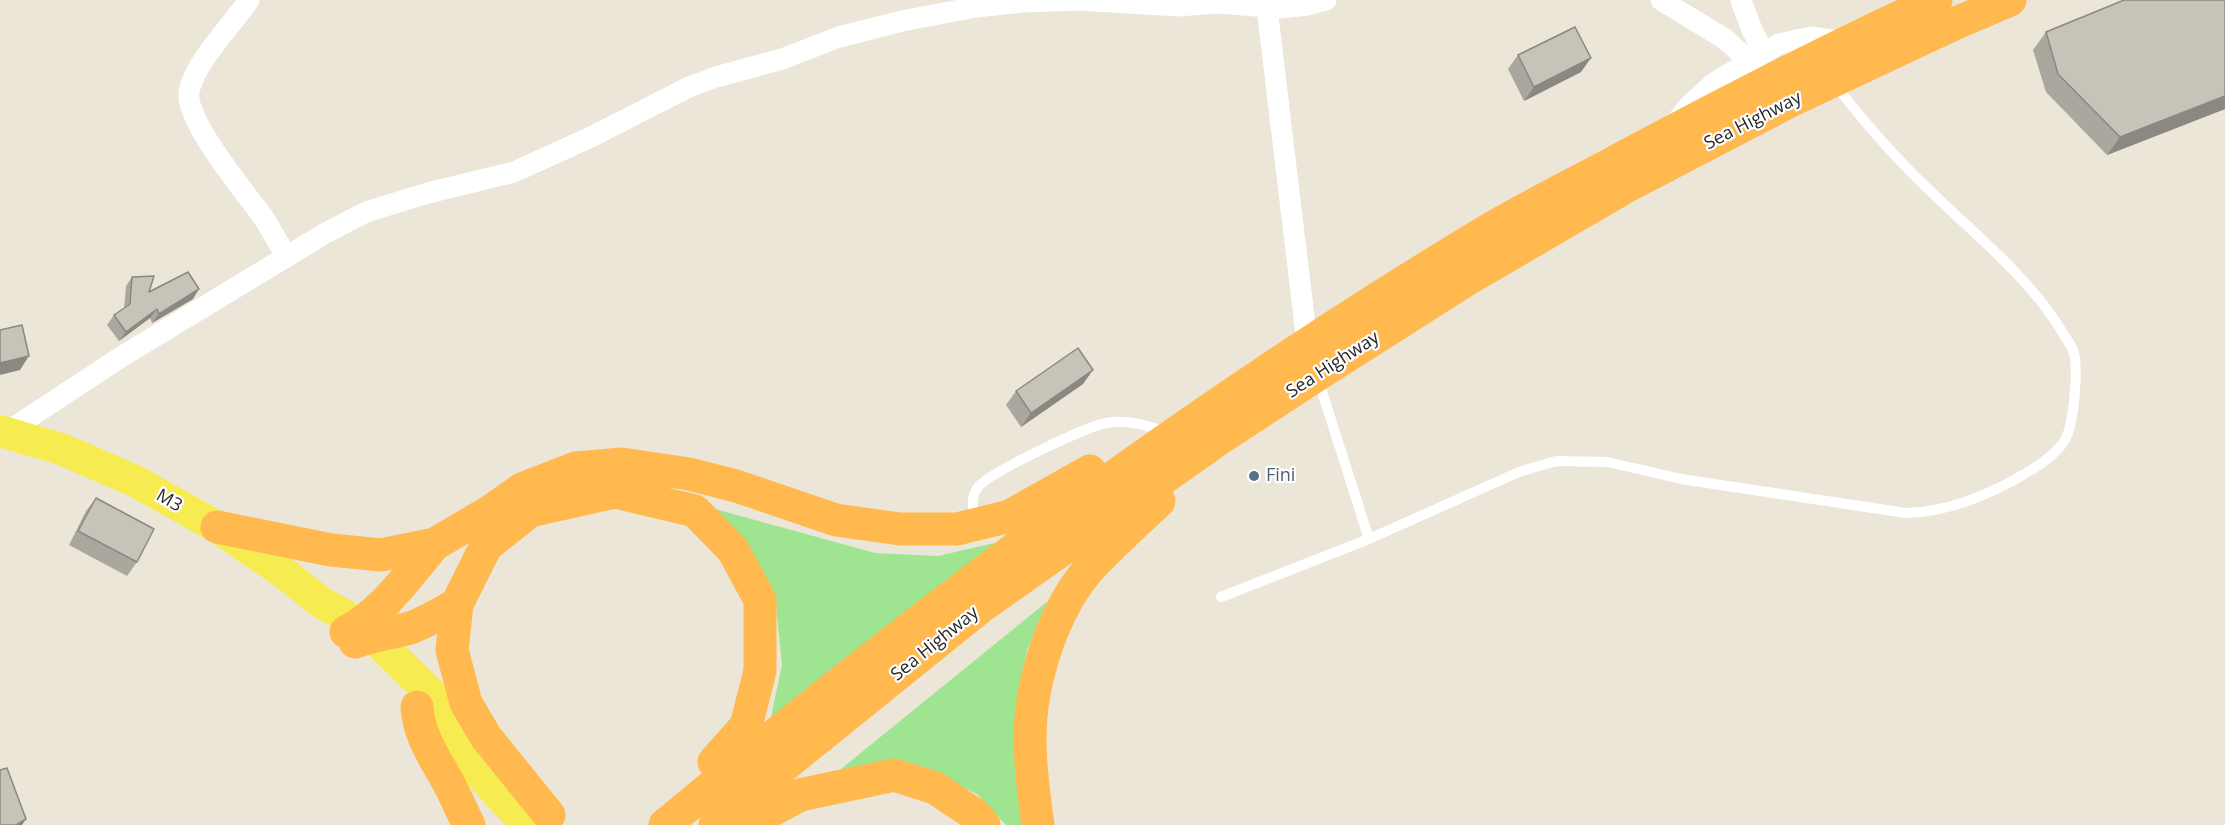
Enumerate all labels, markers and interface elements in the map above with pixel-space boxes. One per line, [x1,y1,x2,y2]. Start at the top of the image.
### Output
street label: Sea Highway [1701,87,1805,155]
street label: Sea Highway [1283,327,1383,403]
place label: Fini [1266,465,1295,487]
marker: Fini [1247,469,1261,483]
street label: M3 [152,485,186,517]
street label: Sea Highway [887,602,983,686]

